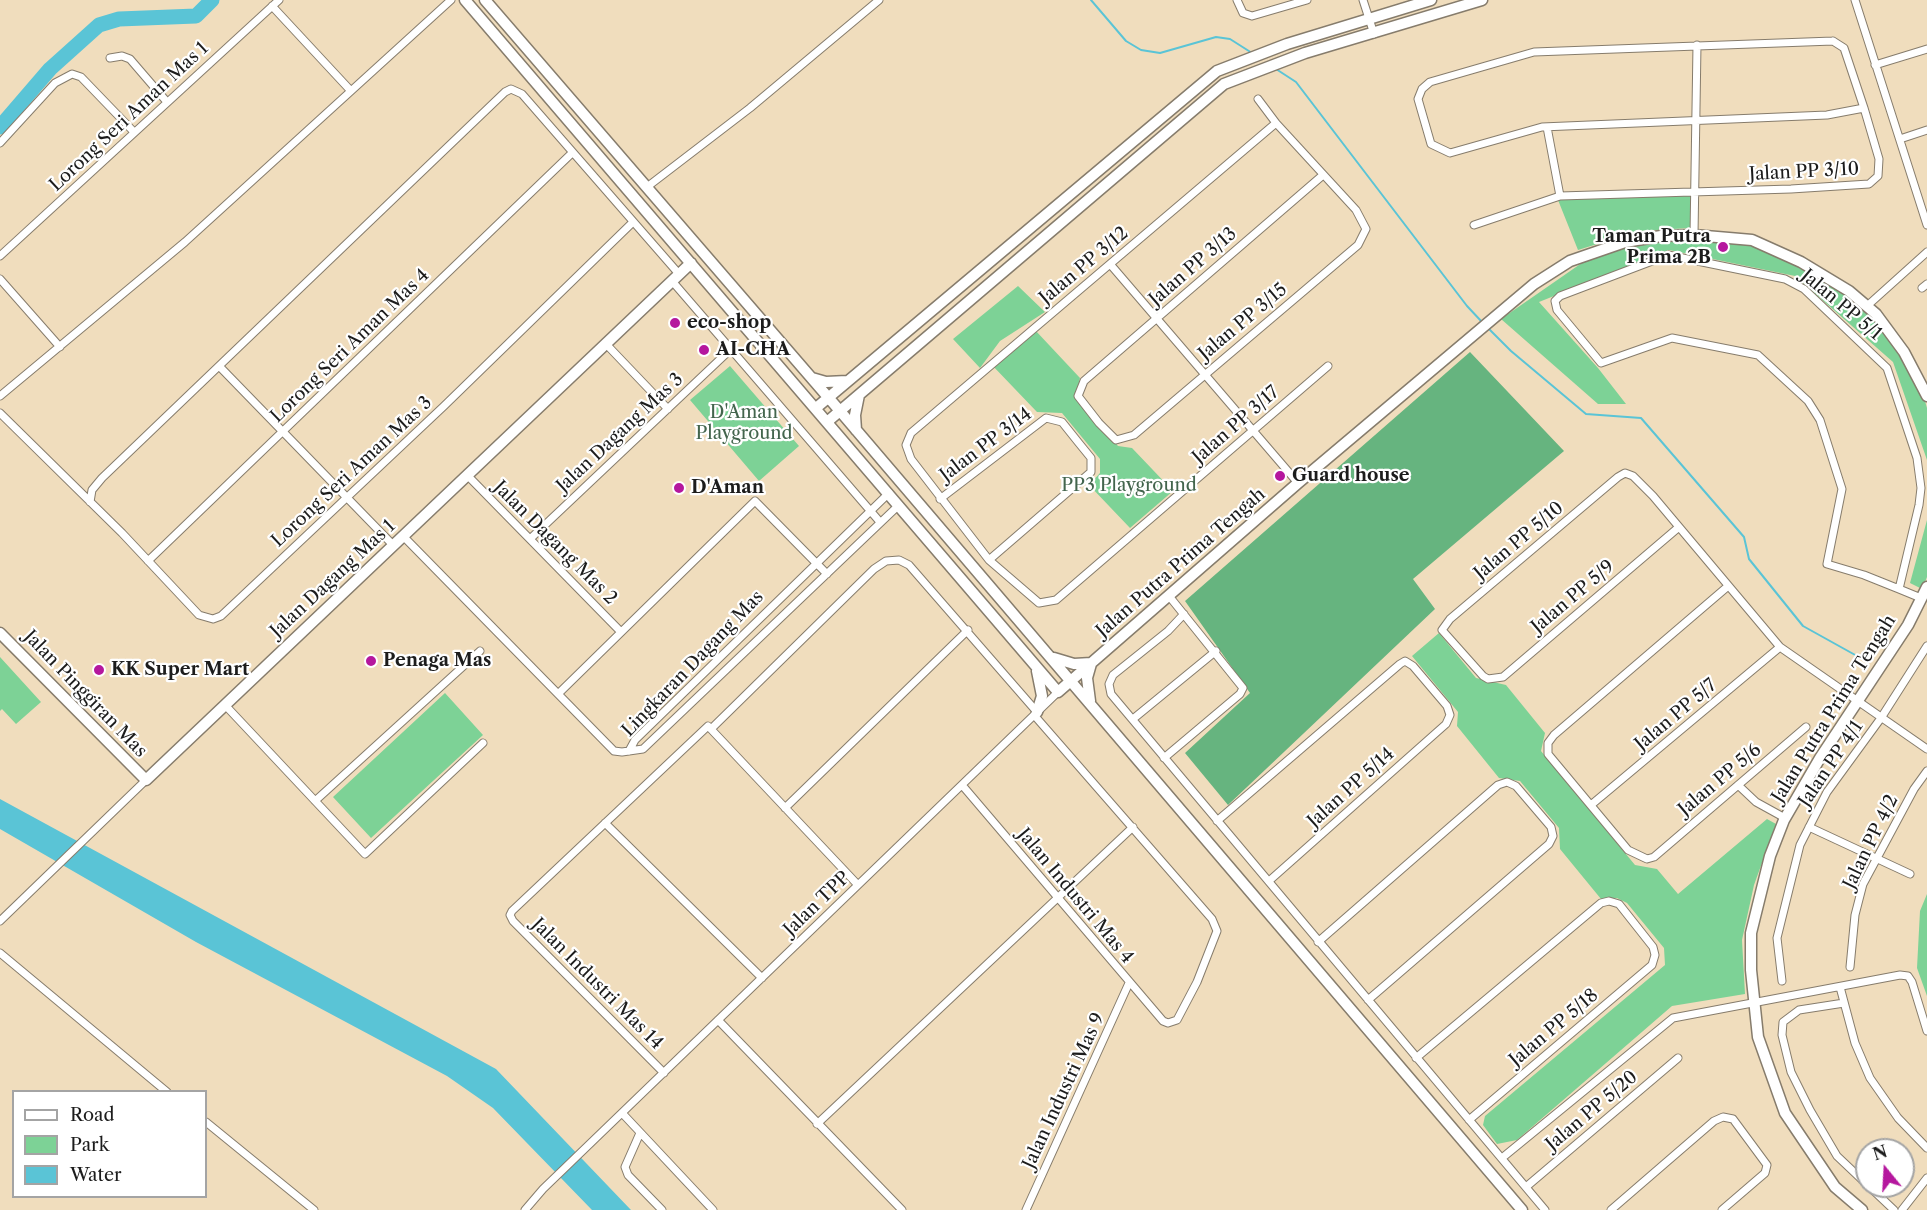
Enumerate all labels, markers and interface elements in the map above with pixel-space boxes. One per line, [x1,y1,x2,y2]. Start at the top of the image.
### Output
street label: Lorong Seri Aman Mas 1 [45,38,213,196]
street label: Jalan PP 3/10 [1748,158,1860,186]
street label: Jalan PP 3/12 [1035,223,1133,309]
street label: Jalan PP 3/13 [1145,223,1241,311]
place label: Taman Putra Prima 2B [1592,226,1711,268]
marker: Taman Putra Prima 2B [1716,240,1730,254]
street label: Lorong Seri Aman Mas 4 [266,265,434,427]
street label: Jalan PP 5/1 [1796,265,1886,345]
street label: Jalan PP 3/15 [1194,279,1292,365]
place label: eco-shop [687,312,771,334]
marker: eco-shop [668,316,682,330]
place label: AI-CHA [716,339,790,361]
marker: AI-CHA [697,343,711,357]
street label: Jalan Dagang Mas 3 [552,369,688,497]
street label: Jalan PP 3/17 [1188,382,1284,468]
street label: Lorong Seri Aman Mas 3 [267,392,437,552]
park label: D'Aman Playground [695,402,793,444]
street label: Jalan PP 3/14 [936,404,1036,486]
place label: Guard house [1292,465,1409,487]
marker: Guard house [1273,469,1287,483]
park label: PP3 Playground [1061,475,1197,497]
street label: Jalan Dagang Mas 2 [489,477,621,609]
place label: D'Aman [691,477,764,499]
marker: D'Aman [672,481,686,495]
street label: Jalan Putra Prima Tengah [1092,484,1270,642]
street label: Jalan PP 5/10 [1470,497,1568,585]
street label: Jalan Dagang Mas 1 [266,516,400,642]
street label: Jalan PP 5/9 [1527,556,1619,638]
street label: Lingkaran Dagang Mas [618,587,768,741]
street label: Jalan Putra Prima Tengah [1767,611,1901,807]
street label: Jalan Pinggiran Mas [19,626,151,762]
place label: Penaga Mas [383,650,491,672]
marker: Penaga Mas [364,654,378,668]
place label: KK Super Mart [111,659,249,681]
marker: KK Super Mart [92,663,106,677]
street label: Jalan PP 5/7 [1631,675,1721,755]
street label: Jalan PP 4/1 [1794,717,1868,811]
street label: Jalan PP 5/6 [1674,739,1766,821]
street label: Jalan PP 5/14 [1303,743,1399,833]
street label: Jalan PP 4/2 [1839,791,1903,893]
street label: Jalan Industri Mas 4 [1012,824,1138,968]
street label: Jalan TPP [779,867,855,941]
street label: Jalan Industri Mas 14 [527,914,667,1054]
street label: Jalan PP 5/18 [1505,985,1603,1071]
street label: Jalan Industri Mas 9 [1018,1010,1110,1172]
street label: Jalan PP 5/20 [1542,1066,1642,1156]
legend [12,1090,207,1198]
text: Road [70,1104,115,1126]
text: Park [70,1134,109,1156]
north arrow [1855,1138,1915,1198]
text: N [1870,1141,1890,1164]
text: Water [70,1164,122,1186]

